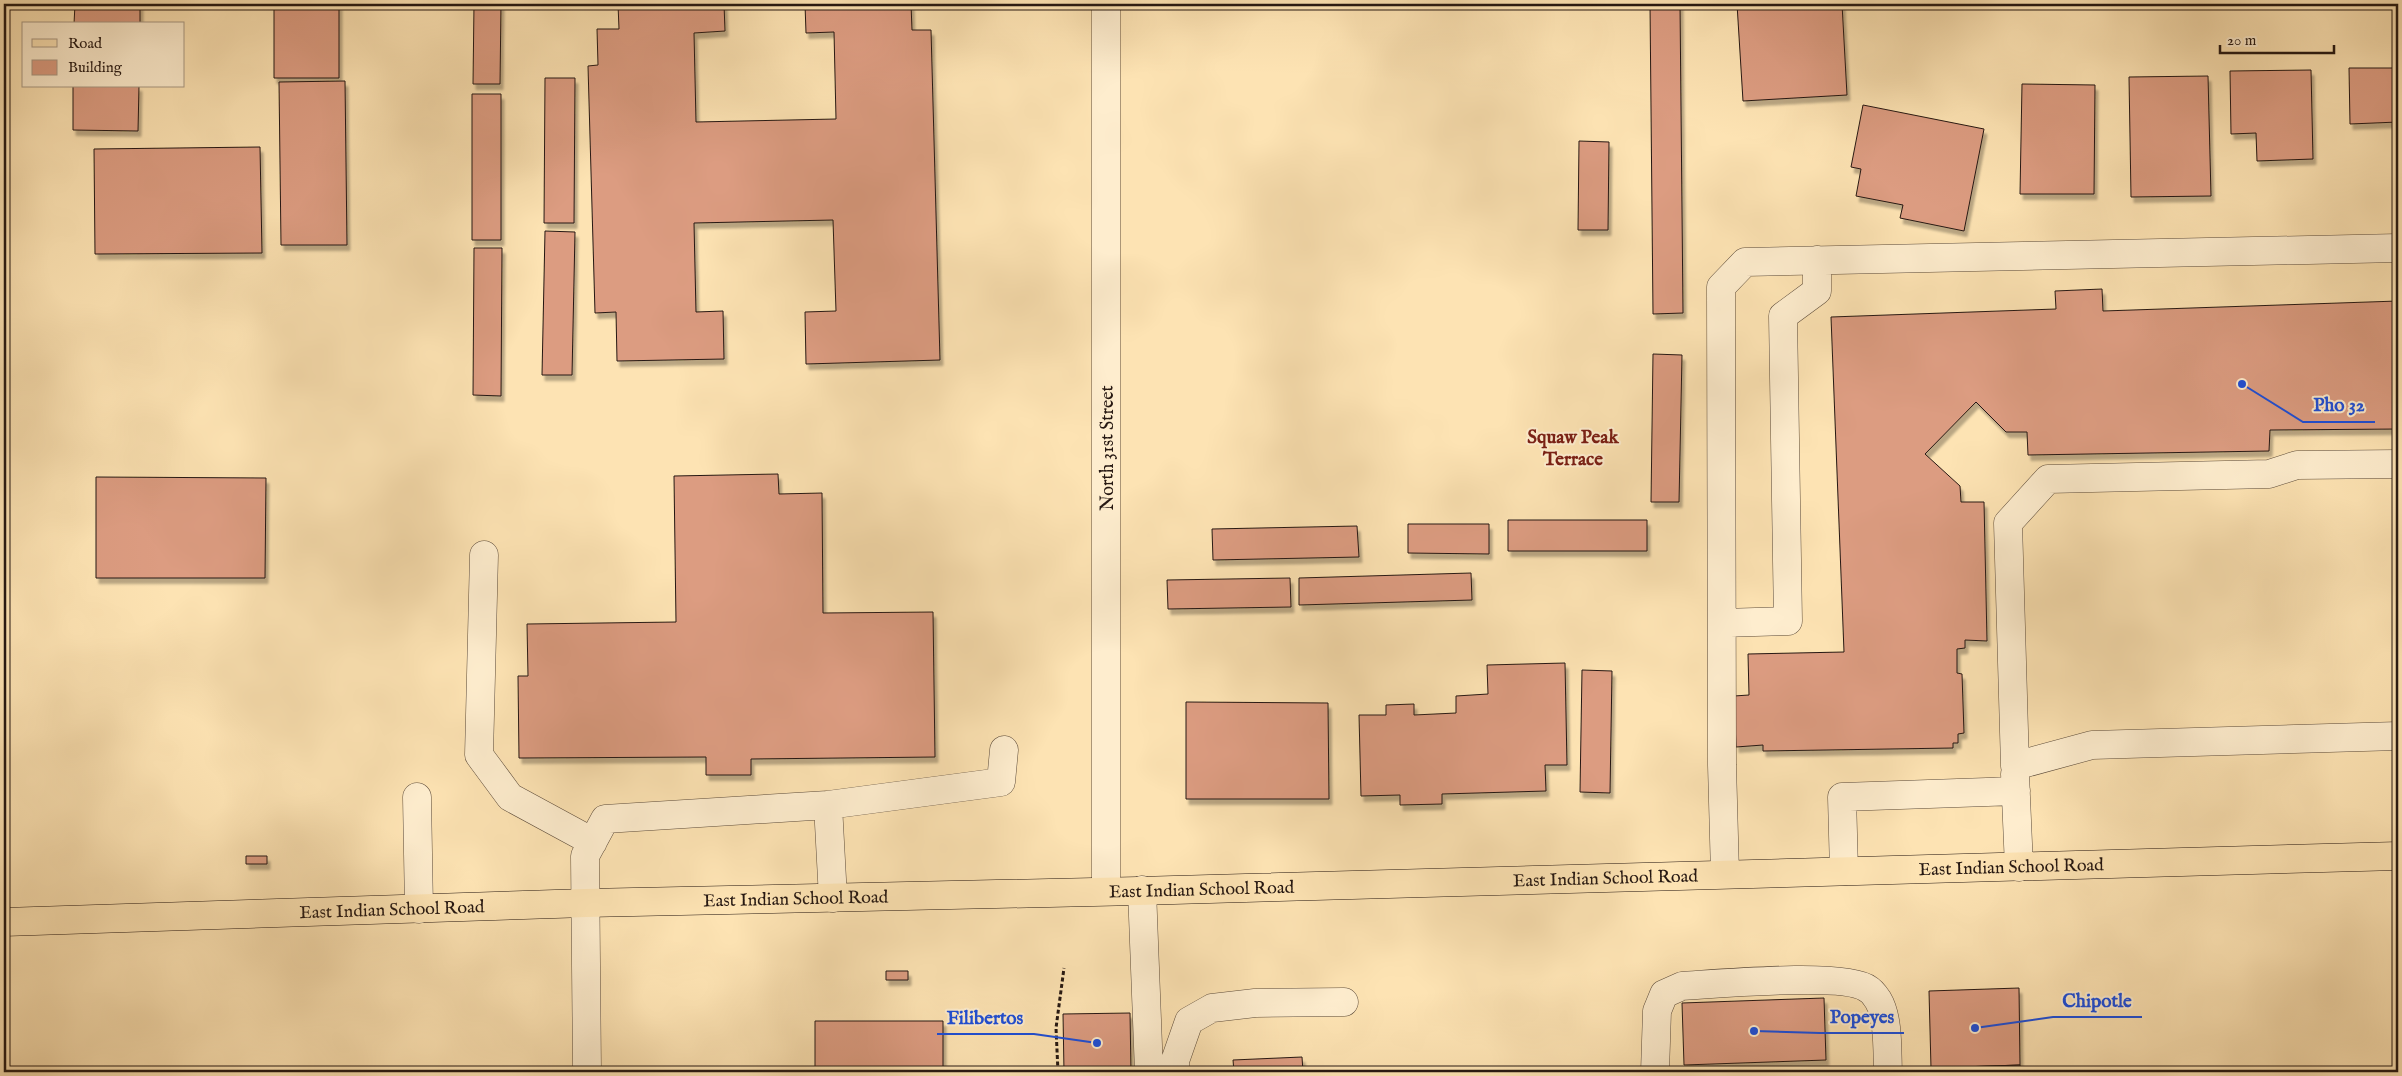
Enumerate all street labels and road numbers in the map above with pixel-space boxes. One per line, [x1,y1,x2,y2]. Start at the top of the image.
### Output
street label: North 31st Street [1097,385,1120,511]
street label: East Indian School Road [1918,854,2105,882]
street label: East Indian School Road [1513,865,1699,894]
street label: East Indian School Road [1109,877,1295,905]
street label: East Indian School Road [703,886,889,913]
street label: East Indian School Road [299,896,485,925]

